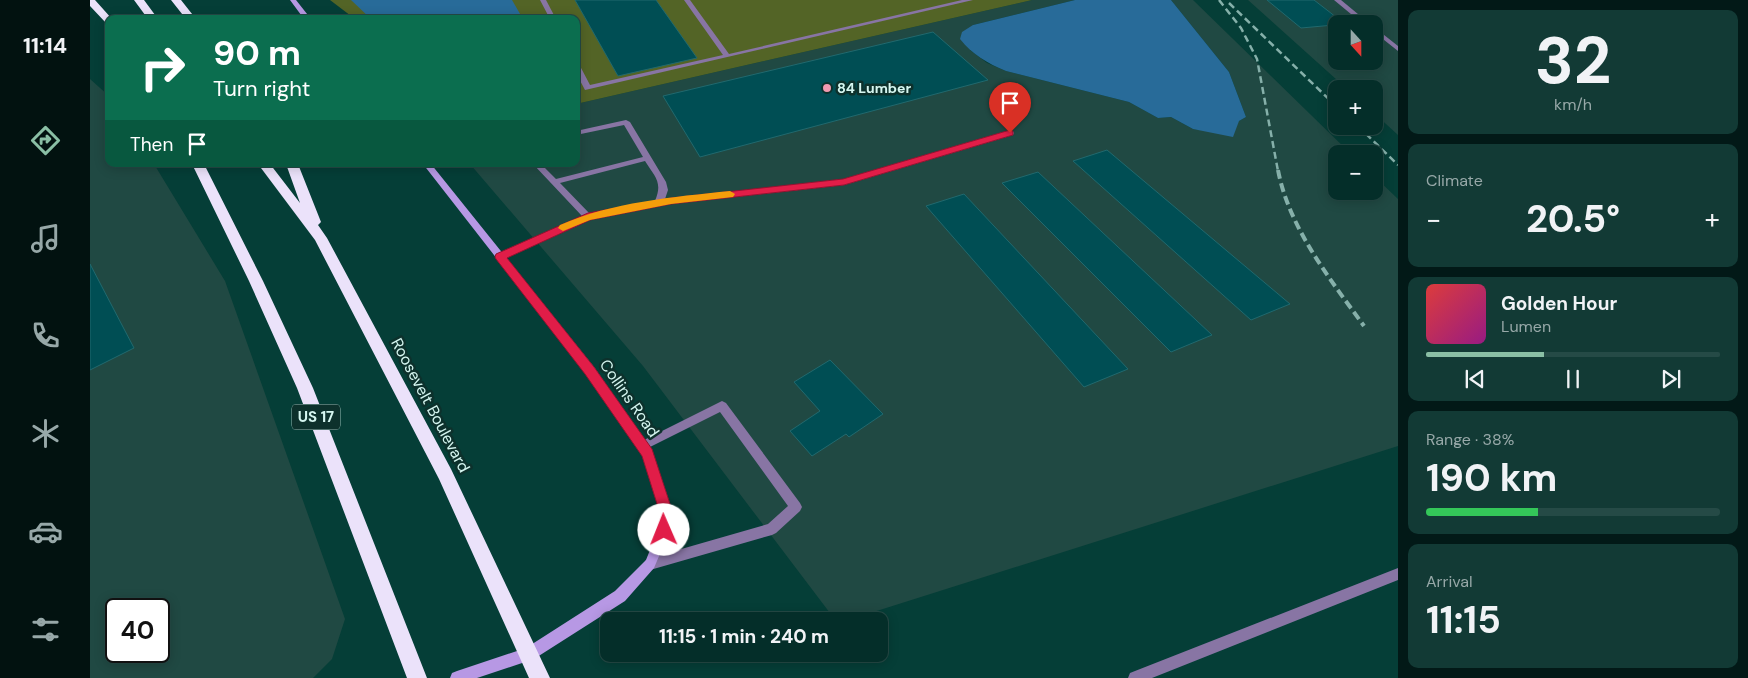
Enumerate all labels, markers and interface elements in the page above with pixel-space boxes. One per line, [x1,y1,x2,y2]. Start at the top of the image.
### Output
north arrow [1328,15,1382,70]
map controls [1328,15,1383,200]
text: 32 [1535,19,1611,103]
text: 90 m [213,30,301,76]
text: 11:14 [23,31,67,60]
icon: right [130,35,195,100]
text: Turn right [213,74,310,103]
place label: 84 Lumber [837,79,911,97]
button: + [1328,80,1383,135]
marker: 84 Lumber [821,82,833,94]
pin [989,82,1031,133]
icon: arrive [996,89,1024,117]
text: km/h [1554,94,1592,115]
icon: directions [28,123,63,158]
icon: arrive [183,130,211,158]
text: Then [130,132,173,157]
button: − [1328,145,1383,200]
text: Climate [1426,170,1483,191]
text: 20.5° [1526,194,1620,244]
text: − [1426,201,1441,238]
text: + [1705,201,1720,238]
icon: music [28,221,63,256]
text: Golden Hour [1501,291,1617,316]
text: Lumen [1501,316,1551,337]
icon: phone [28,318,63,353]
street label: Roosevelt Boulevard [386,335,475,476]
street label: Collins Road [595,355,664,441]
icon: previous [1461,365,1489,393]
icon: pause [1559,365,1587,393]
icon: next [1657,365,1685,393]
road number: US 17 [292,404,340,430]
icon: climate [28,416,63,451]
text: Range · 38% [1426,429,1514,450]
text: 190 km [1426,453,1557,503]
position arrow [637,503,689,555]
icon: car [28,514,63,549]
text: Arrival [1426,571,1473,592]
text: 11:15 [1426,595,1501,645]
speed limit sign: 40 [105,598,170,663]
icon: filters [28,612,63,647]
text: 11:15 · 1 min · 240 m [659,624,829,649]

